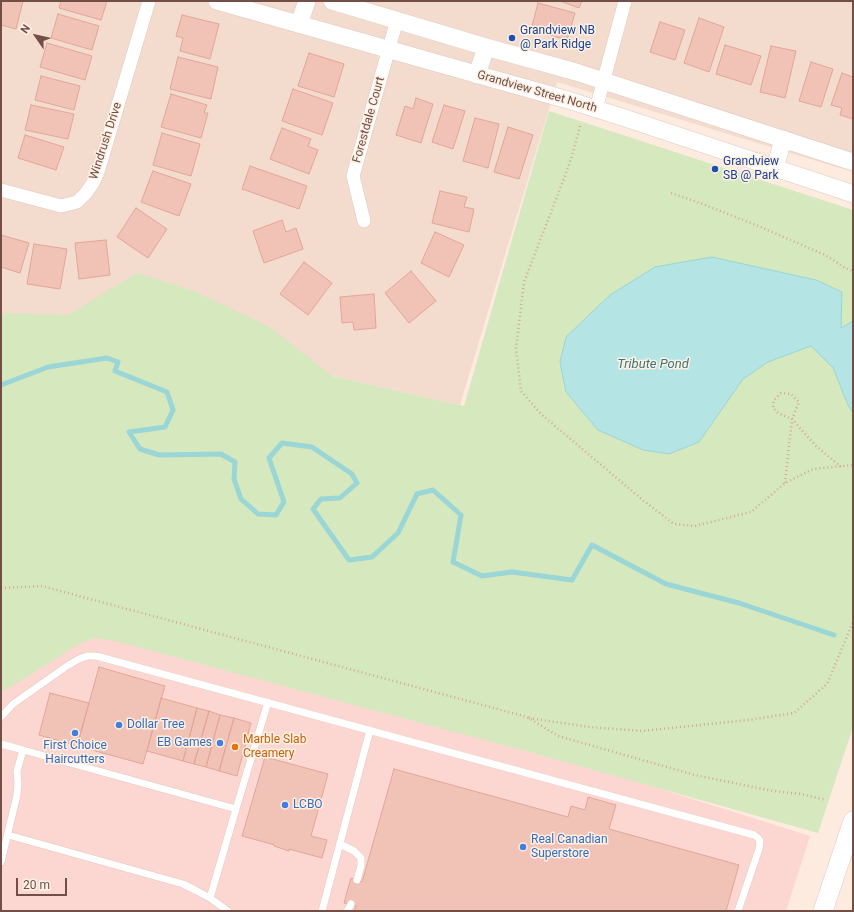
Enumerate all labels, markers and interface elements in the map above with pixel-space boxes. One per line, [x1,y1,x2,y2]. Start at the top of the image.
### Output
north arrow [16,16,56,56]
text: N [18,22,33,36]
place label: Grandview NB @ Park Ridge [520,24,595,52]
marker: Grandview NB @ Park Ridge [507,33,517,43]
street label: Grandview Street North [475,68,599,116]
street label: Forestdale Court [350,75,388,165]
street label: Windrush Drive [87,101,125,181]
place label: Grandview SB @ Park [723,155,779,183]
marker: Grandview SB @ Park [710,164,720,174]
water label: Tribute Pond [617,357,689,373]
place label: Dollar Tree [127,718,185,732]
marker: Dollar Tree [114,720,124,730]
marker: First Choice Haircutters [70,728,80,738]
place label: Marble Slab Creamery [243,733,306,761]
place label: EB Games [157,736,212,750]
marker: EB Games [215,738,225,748]
place label: First Choice Haircutters [43,739,107,767]
marker: Marble Slab Creamery [230,742,240,752]
place label: LCBO [293,798,323,812]
marker: LCBO [280,800,290,810]
place label: Real Canadian Superstore [531,833,608,861]
marker: Real Canadian Superstore [518,842,528,852]
scale bar [18,870,69,896]
text: 20 m [23,878,50,892]

